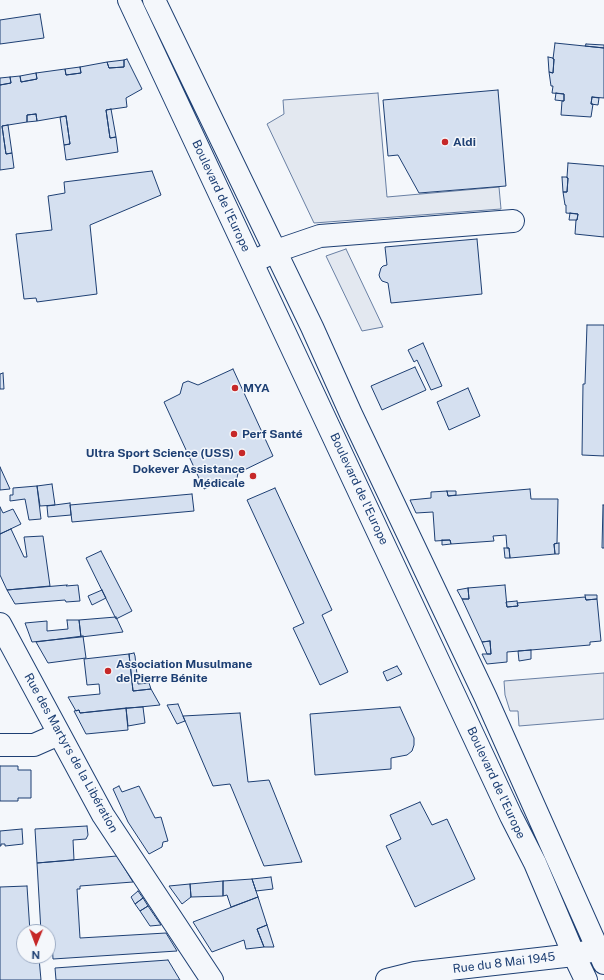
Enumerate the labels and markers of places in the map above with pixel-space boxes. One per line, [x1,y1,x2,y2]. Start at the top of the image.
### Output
place label: Aldi [453,135,476,149]
marker: Aldi [440,137,450,147]
place label: MYA [243,381,270,395]
marker: MYA [230,383,240,393]
place label: Perf Santé [242,427,303,441]
marker: Perf Santé [229,429,239,439]
place label: Ultra Sport Science (USS) [86,446,234,460]
marker: Ultra Sport Science (USS) [237,448,247,458]
place label: Dokever Assistance Médicale [132,462,245,490]
marker: Dokever Assistance Médicale [248,471,258,481]
place label: Association Musulmane de Pierre Bénite [116,657,252,685]
marker: Association Musulmane de Pierre Bénite [103,666,113,676]

